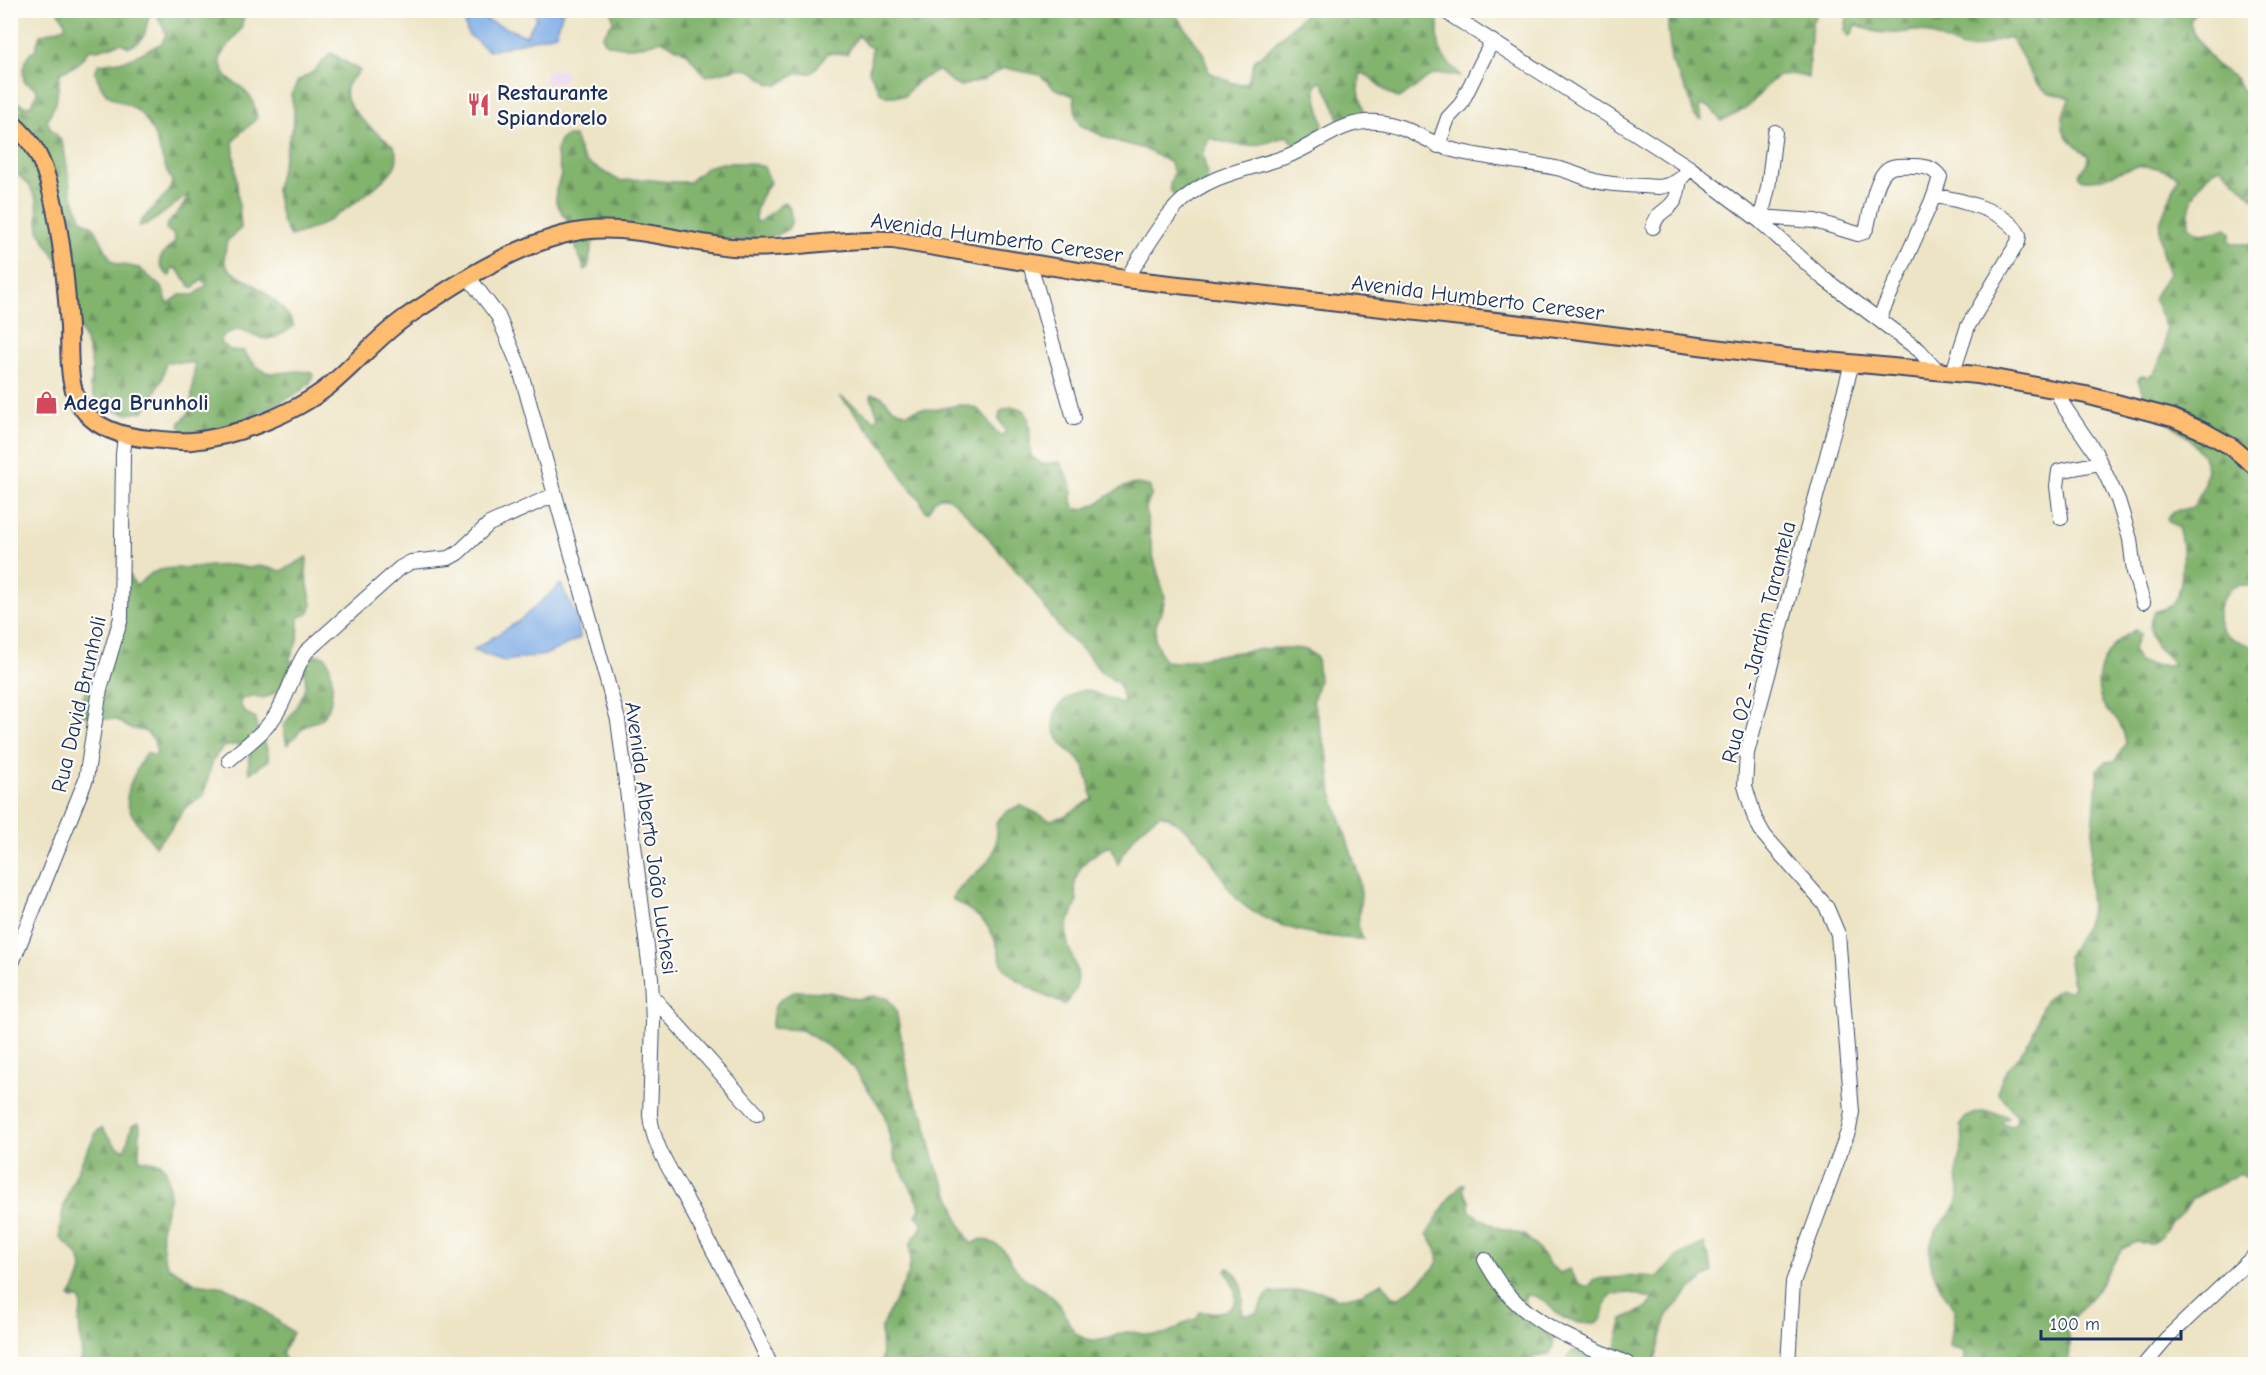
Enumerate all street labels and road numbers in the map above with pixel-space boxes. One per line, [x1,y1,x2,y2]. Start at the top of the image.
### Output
street label: Avenida Humberto Cereser [869,207,1125,269]
street label: Avenida Humberto Cereser [1350,270,1606,326]
street label: Rua 02 - Jardim Tarantela [1716,518,1802,766]
street label: Rua David Brunholi [46,613,112,795]
street label: Avenida Alberto João Luchesi [619,700,683,976]

